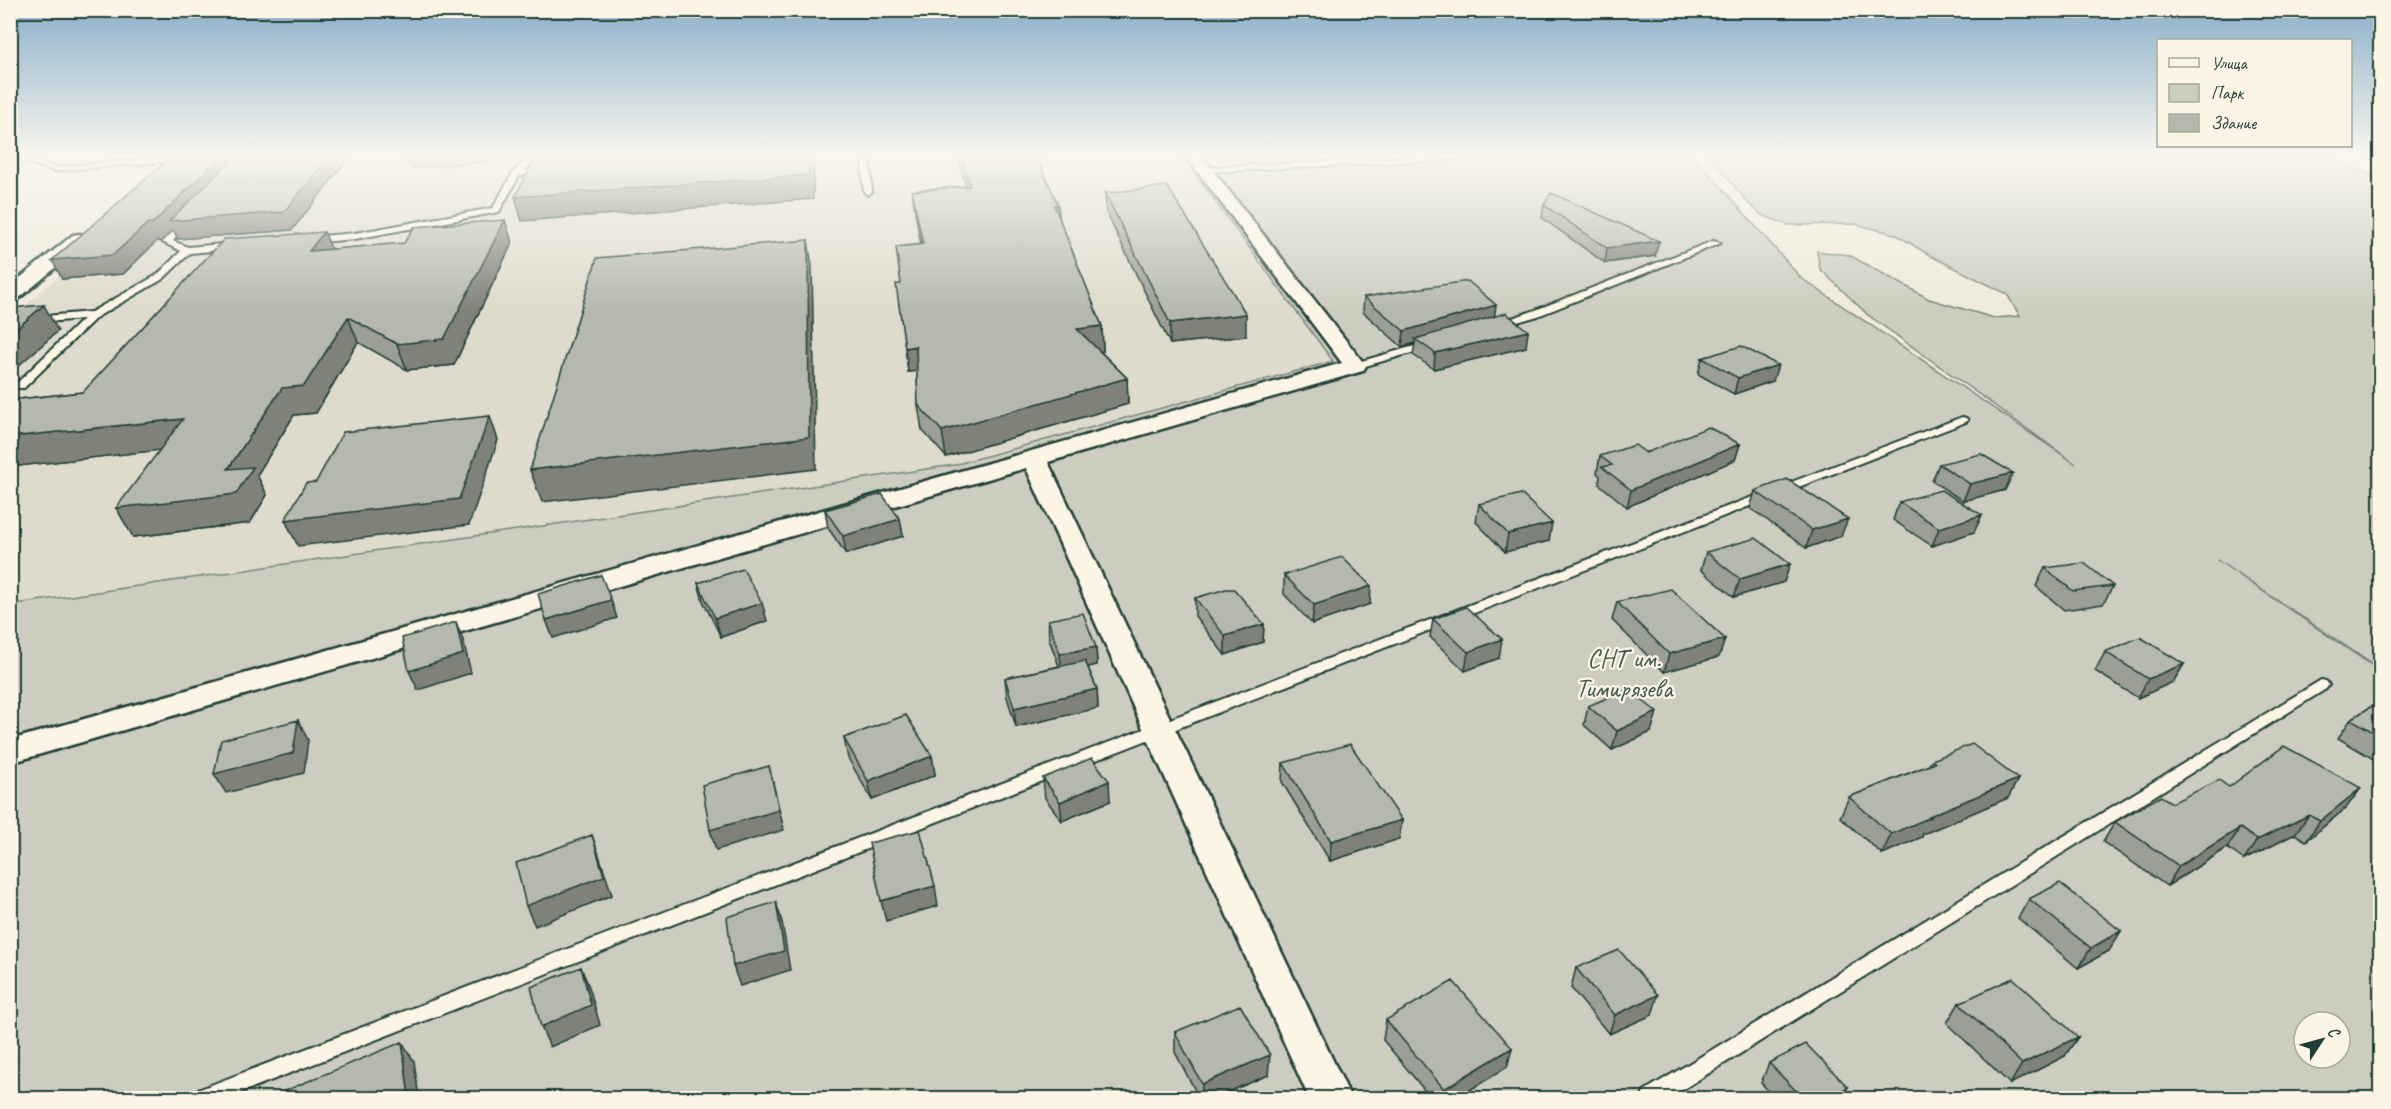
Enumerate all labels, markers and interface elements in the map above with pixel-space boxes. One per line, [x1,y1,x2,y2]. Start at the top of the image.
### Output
legend [2157,39,2352,147]
text: Улица [2211,52,2248,74]
text: Парк [2211,82,2245,104]
text: Здание [2211,112,2257,134]
park label: СНТ им. Тимирязева [1576,642,1674,705]
north arrow [2292,1010,2352,1070]
text: С [2323,1023,2345,1043]

